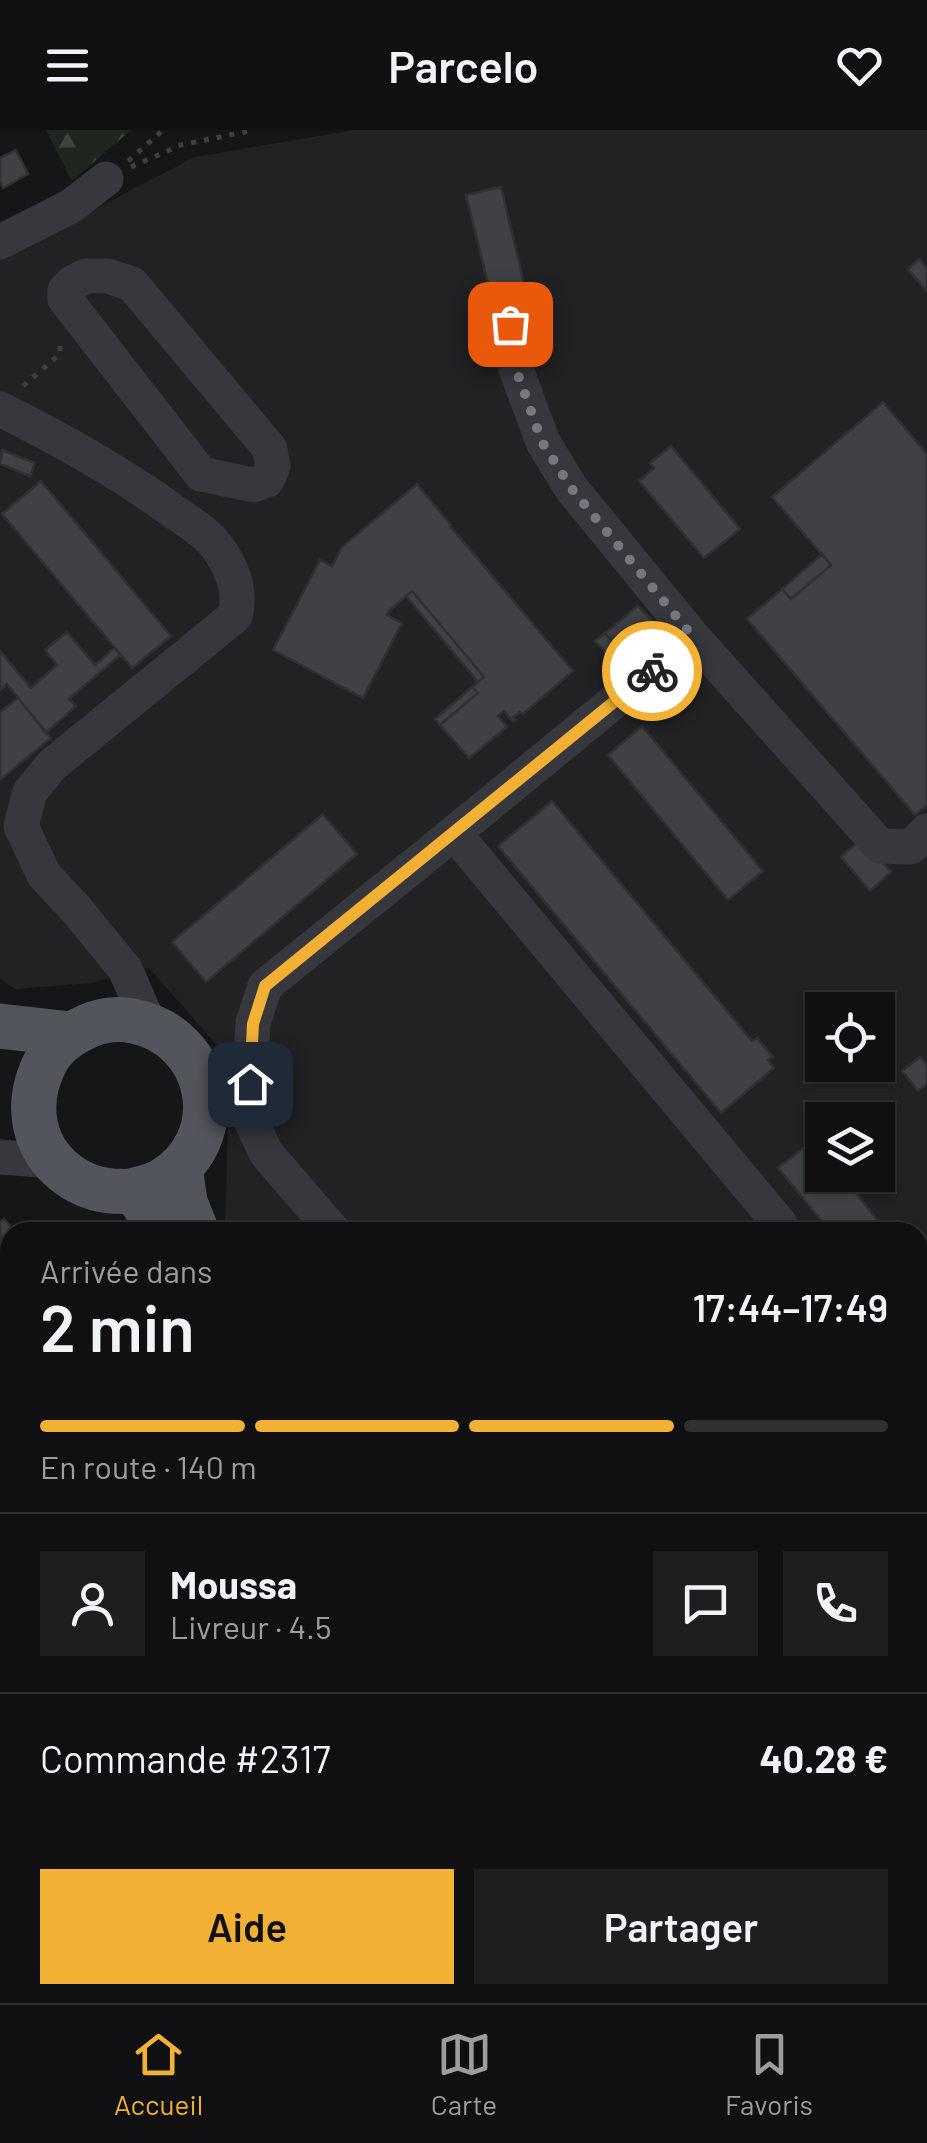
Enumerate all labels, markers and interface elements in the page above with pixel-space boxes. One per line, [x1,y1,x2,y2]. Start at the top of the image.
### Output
icon: menu [40,38,95,93]
text: Parcelo [388,38,539,92]
icon: heart [832,38,887,93]
pin [468,282,553,367]
icon: bag [483,297,538,352]
courier [602,621,702,721]
icon: bike [625,644,680,699]
map controls [805,992,895,1192]
button: locate [805,992,895,1082]
pin [208,1042,293,1127]
icon: home [223,1057,278,1112]
button: layers [805,1102,895,1192]
text: Arrivée dans [40,1251,213,1289]
text: 17:44–17:49 [693,1284,888,1330]
text: 2 min [40,1287,195,1365]
text: En route · 140 m [40,1447,257,1485]
button: person [40,1551,145,1656]
button: chat [653,1551,758,1656]
button: phone [783,1551,888,1656]
text: Moussa [170,1561,297,1607]
text: Livreur · 4.5 [170,1607,331,1645]
text: Commande #2317 [40,1735,331,1781]
text: 40.28 € [760,1735,888,1781]
button: Aide [40,1869,454,1984]
button: Partager [474,1869,888,1984]
tab: Accueil [114,2027,203,2121]
tab: Carte [431,2027,497,2121]
tab: Favoris [725,2027,813,2121]

